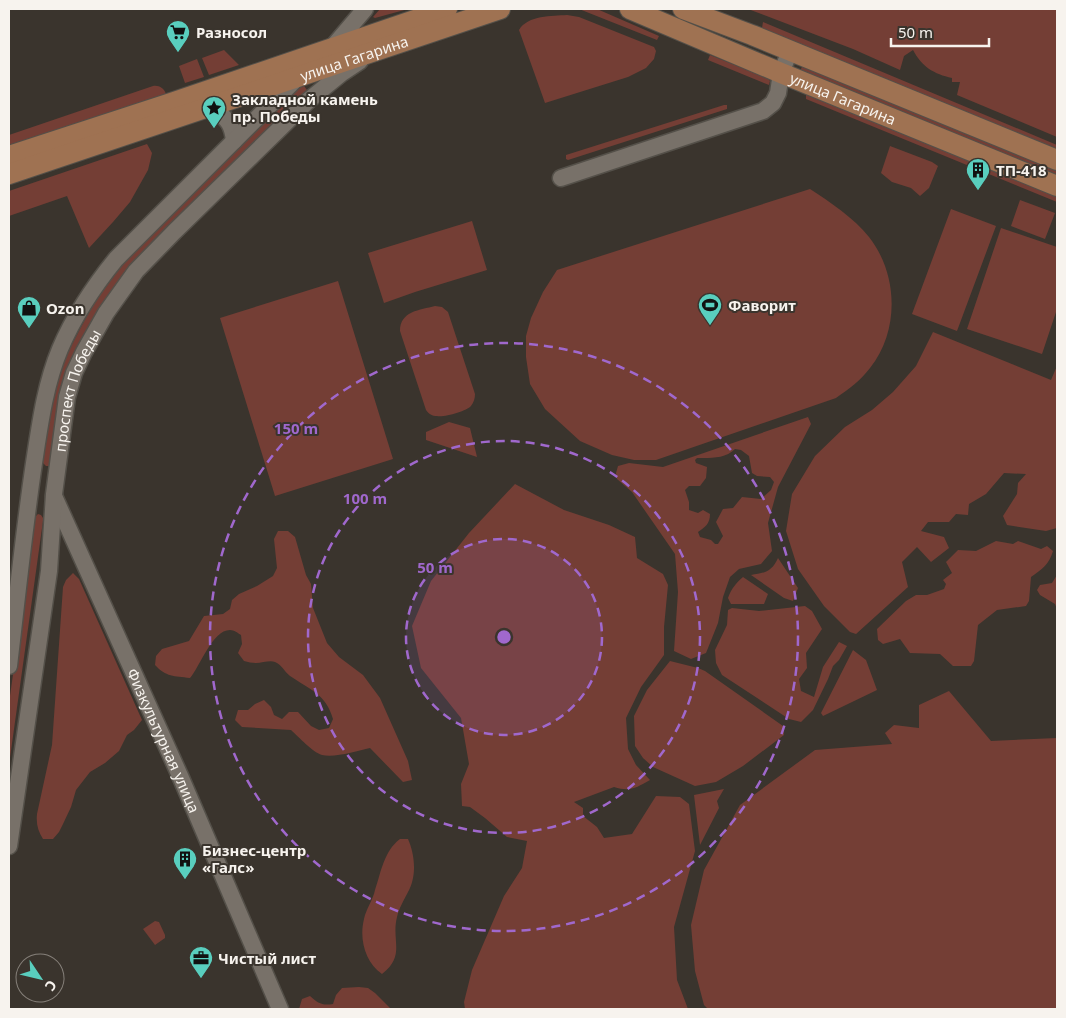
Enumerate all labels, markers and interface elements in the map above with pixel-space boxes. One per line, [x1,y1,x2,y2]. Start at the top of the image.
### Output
scale bar [891,15,988,47]
supermarket icon: Разносол [165,19,191,53]
place label: Разносол [196,22,267,42]
text: 50 m [898,22,933,42]
street label: улица Гагарина [297,31,411,85]
street label: улица Гагарина [787,68,899,129]
place label: Закладной камень пр. Победы [232,89,378,126]
place icon: Закладной камень пр. Победы [201,95,227,129]
building icon: ТП-418 [965,157,991,191]
place label: ТП-418 [996,160,1047,180]
sports icon: Фаворит [697,292,723,326]
shop icon: Ozon [16,295,42,329]
place label: Фаворит [728,295,796,315]
place label: Ozon [46,298,84,318]
street label: проспект Победы [50,325,105,453]
text: 150 m [274,418,318,438]
text: 100 m [343,488,387,508]
text: 50 m [417,557,453,577]
centre of rings [495,628,513,646]
street label: Физкультурная улица [123,665,205,816]
place label: Бизнес-центр «Галс» [202,840,306,877]
building icon: Бизнес-центр «Галс» [172,846,198,880]
office icon: Чистый лист [188,945,214,979]
place label: Чистый лист [218,948,316,968]
north arrow [15,953,65,1003]
text: С [41,977,61,995]

